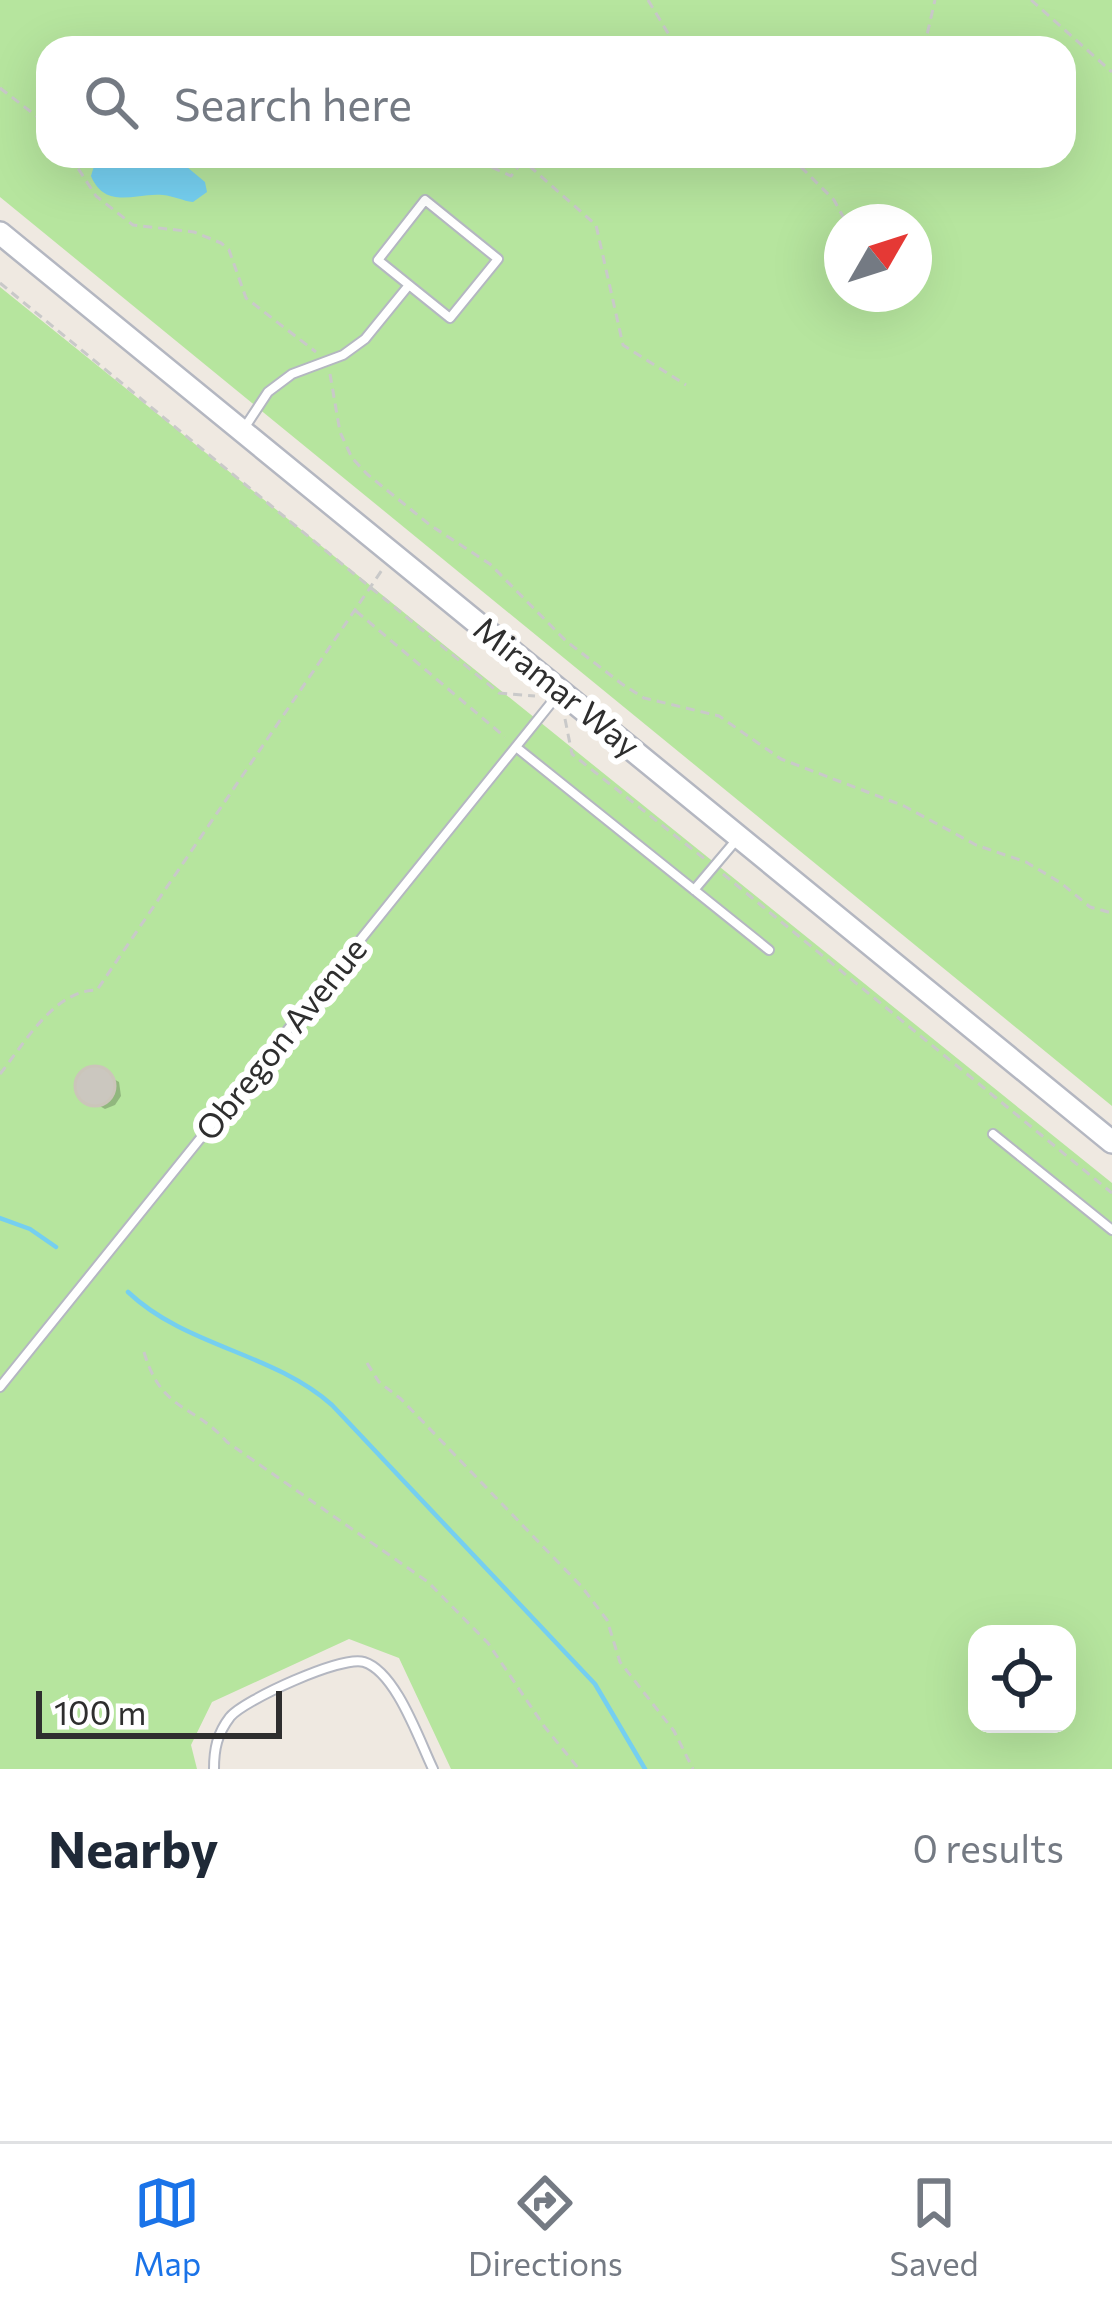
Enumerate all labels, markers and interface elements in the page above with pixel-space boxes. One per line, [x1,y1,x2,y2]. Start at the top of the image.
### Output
search box [36,36,1076,168]
icon: search [78,69,144,135]
text: Search here [174,75,412,130]
north arrow [824,204,932,312]
street label: Miramar Way [467,606,649,765]
street label: Obregon Avenue [186,928,374,1148]
map controls [968,1625,1076,1733]
button: locate [968,1625,1076,1733]
scale bar [36,1685,282,1738]
text: 100 m [54,1691,146,1732]
text: Nearby [48,1816,218,1879]
text: 0 results [912,1823,1064,1871]
tab: Map [133,2170,201,2283]
tab: Directions [468,2170,623,2283]
tab: Saved [890,2170,979,2283]

